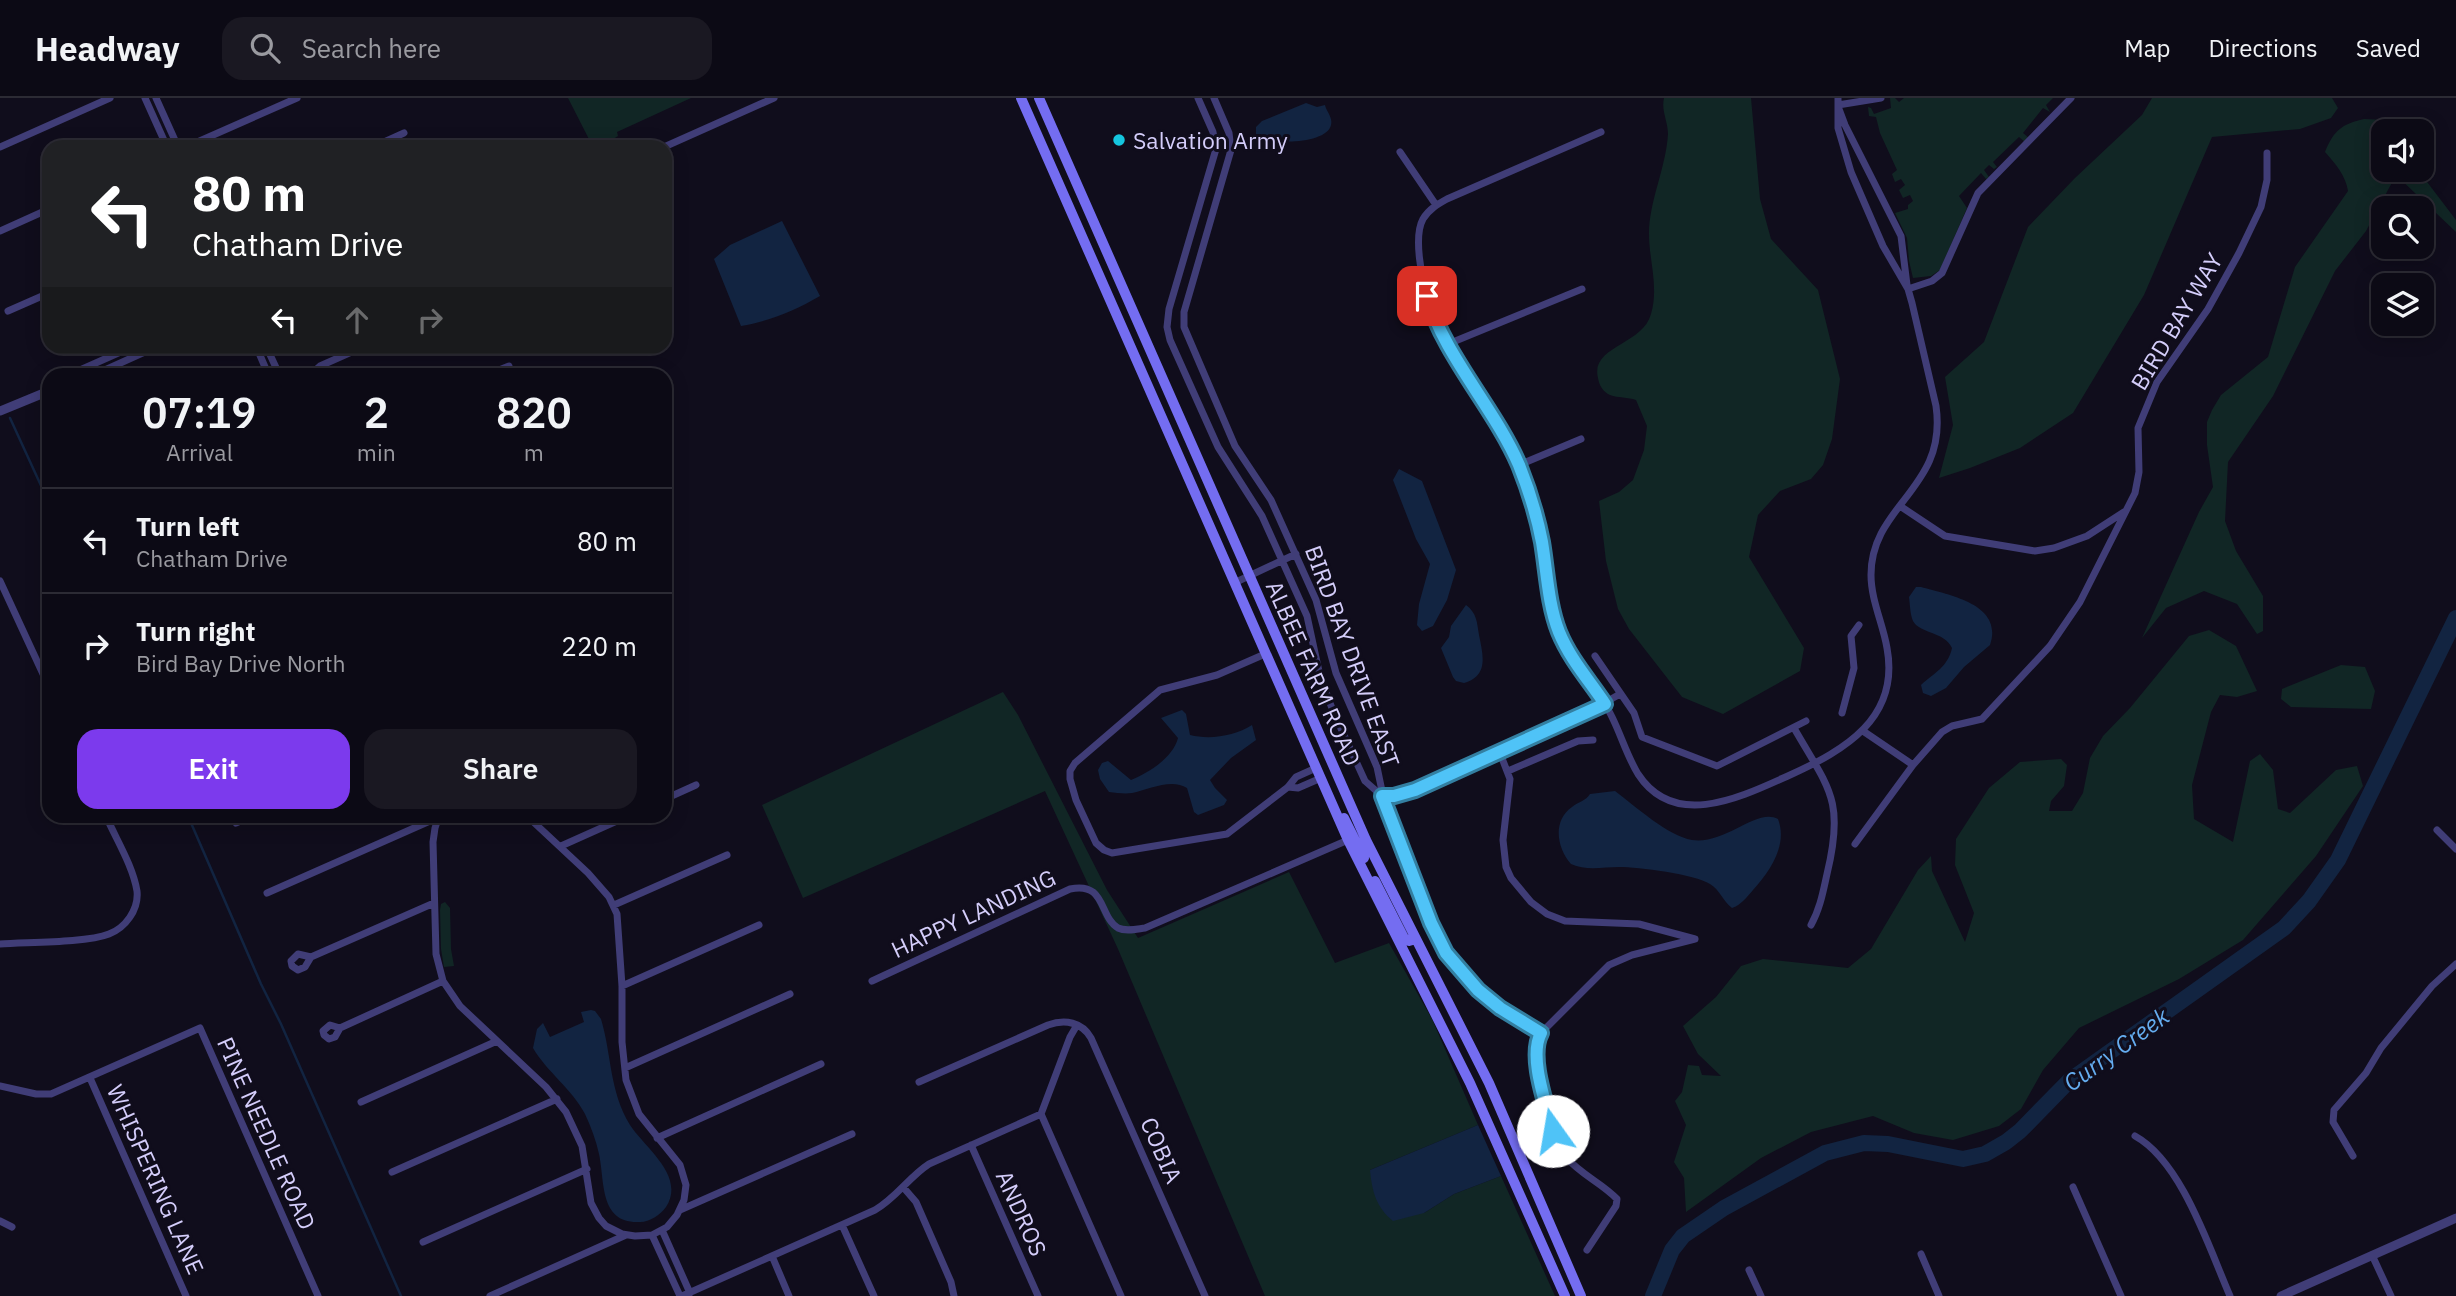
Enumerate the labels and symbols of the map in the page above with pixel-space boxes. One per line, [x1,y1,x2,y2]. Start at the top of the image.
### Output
place label: Salvation Army [1133,125,1288,155]
marker: Salvation Army [1111,132,1127,148]
street label: BIRD BAY WAY [2123,247,2229,395]
pin [1397,266,1457,326]
street label: BIRD BAY DRIVE EAST [1299,541,1407,771]
street label: ALBEE FARM ROAD [1260,576,1368,770]
street label: HAPPY LANDING [886,862,1060,964]
water label: Curry Creek [2057,1000,2176,1098]
street label: PINE NEEDLE ROAD [211,1032,323,1234]
street label: WHISPERING LANE [101,1079,211,1279]
position arrow [1516,1094,1590,1168]
street label: COBIA [1134,1112,1190,1188]
street label: ANDROS [990,1166,1054,1260]

